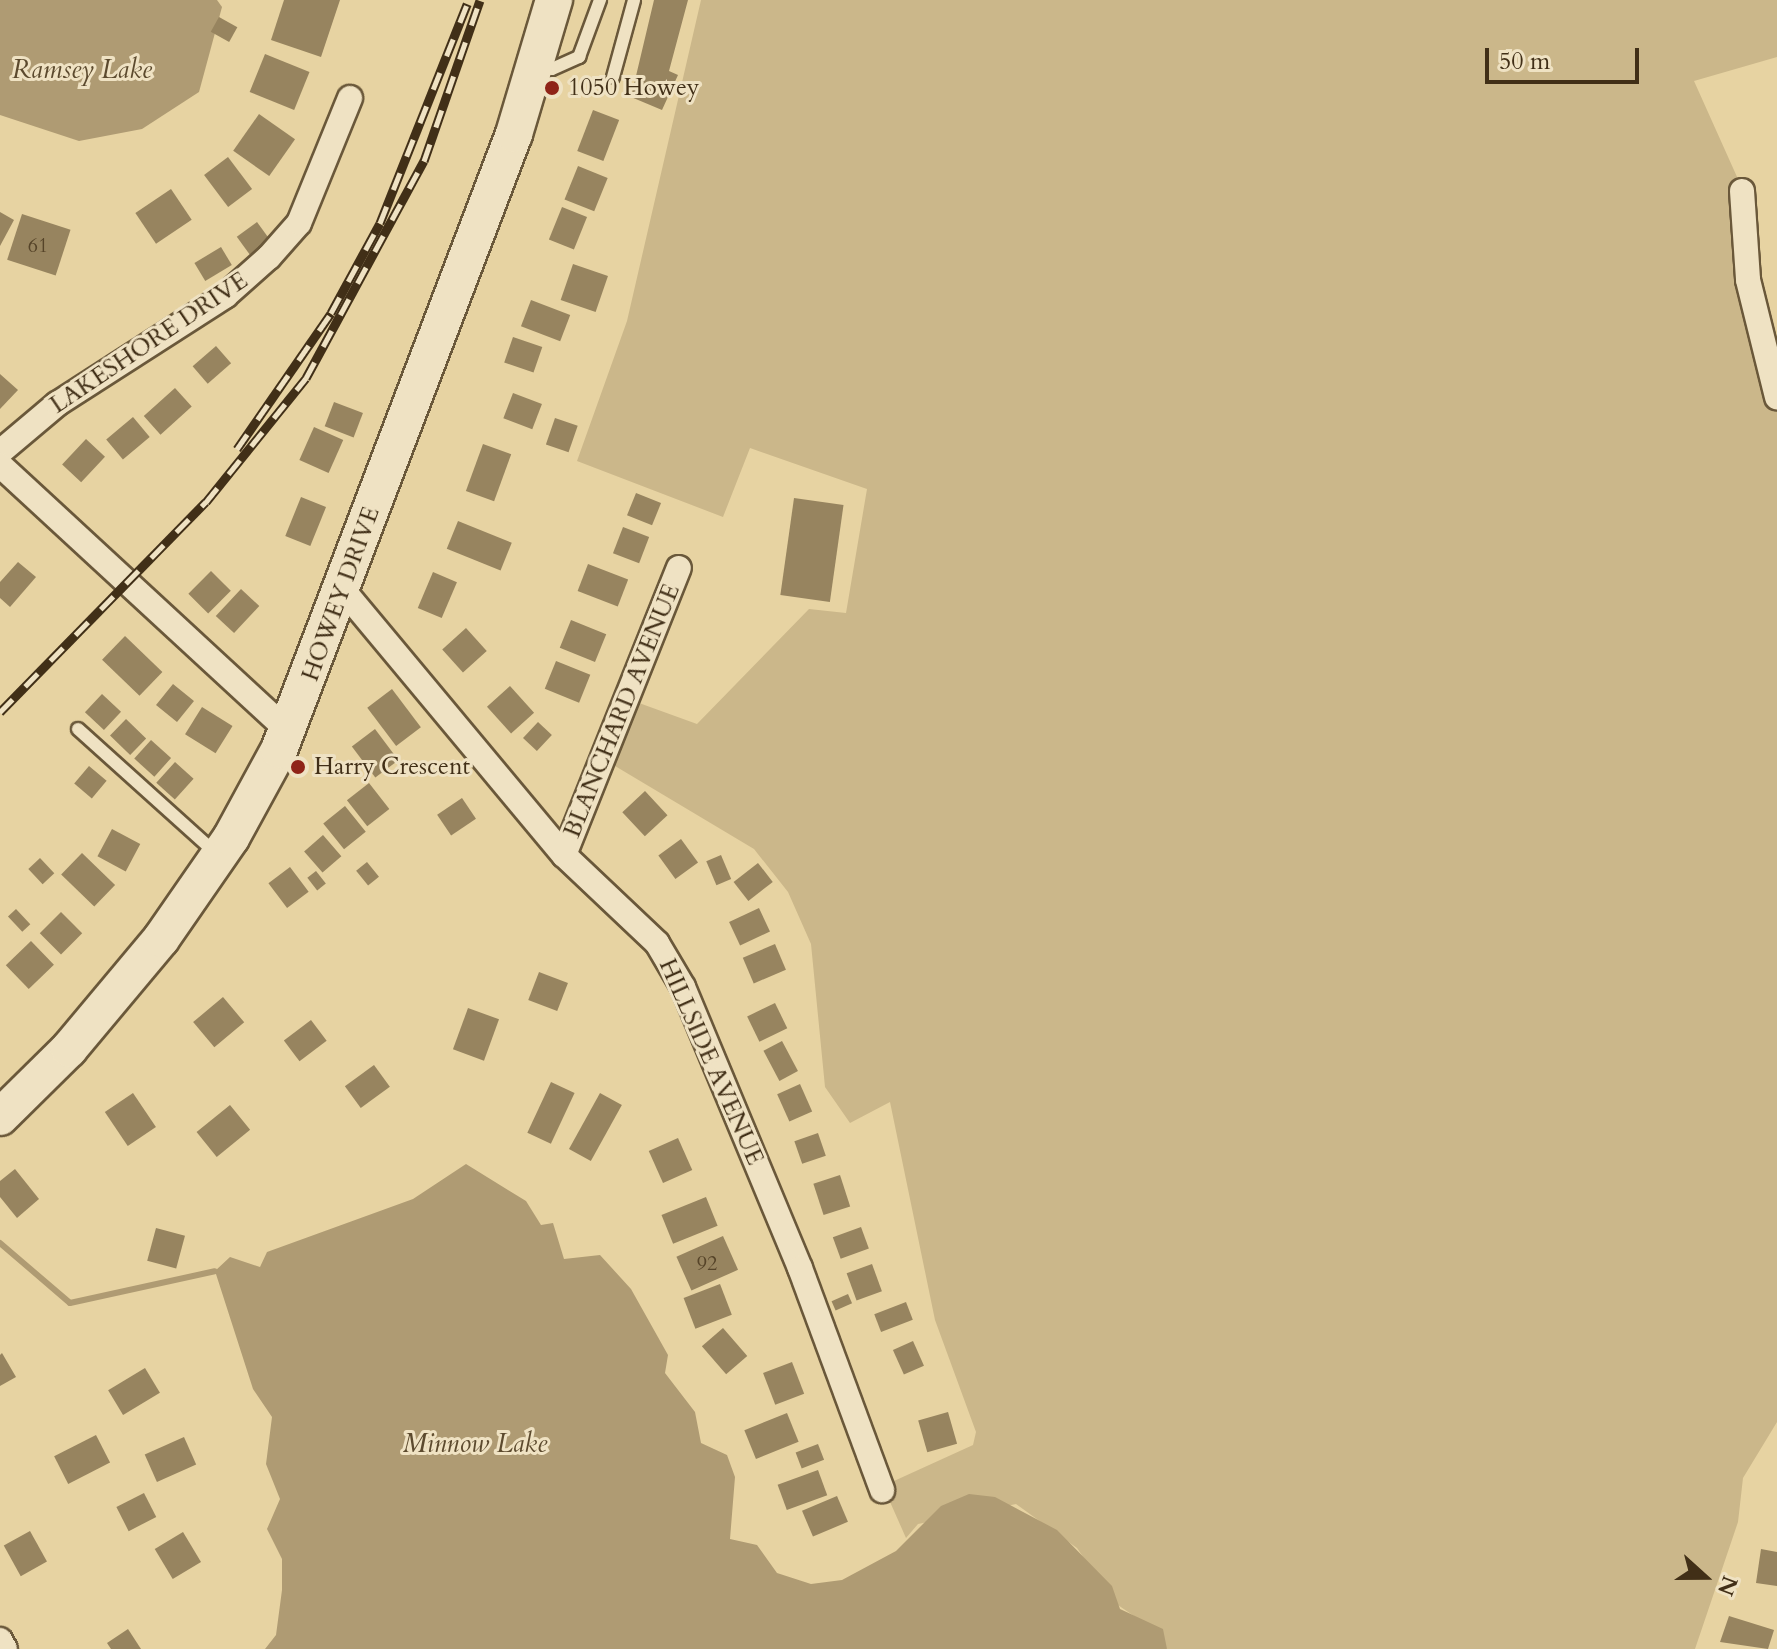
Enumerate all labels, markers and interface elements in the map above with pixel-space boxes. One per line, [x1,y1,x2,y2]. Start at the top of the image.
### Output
scale bar [1489,32,1643,82]
text: 50 m [1499,45,1550,78]
water label: Ramsey Lake [12,54,152,86]
place label: 1050 Howey [568,74,699,102]
marker: 1050 Howey [543,79,561,97]
house number: 61 [28,233,48,257]
street label: LAKESHORE DRIVE [45,266,253,420]
street label: HOWEY DRIVE [296,503,386,685]
street label: BLANCHARD AVENUE [558,580,686,842]
place label: Harry Crescent [314,753,470,781]
marker: Harry Crescent [289,758,307,776]
street label: HILLSIDE AVENUE [653,954,769,1170]
house number: 92 [697,1251,717,1275]
water label: Minnow Lake [403,1428,547,1460]
north arrow [1665,1537,1745,1617]
text: N [1710,1571,1745,1600]

